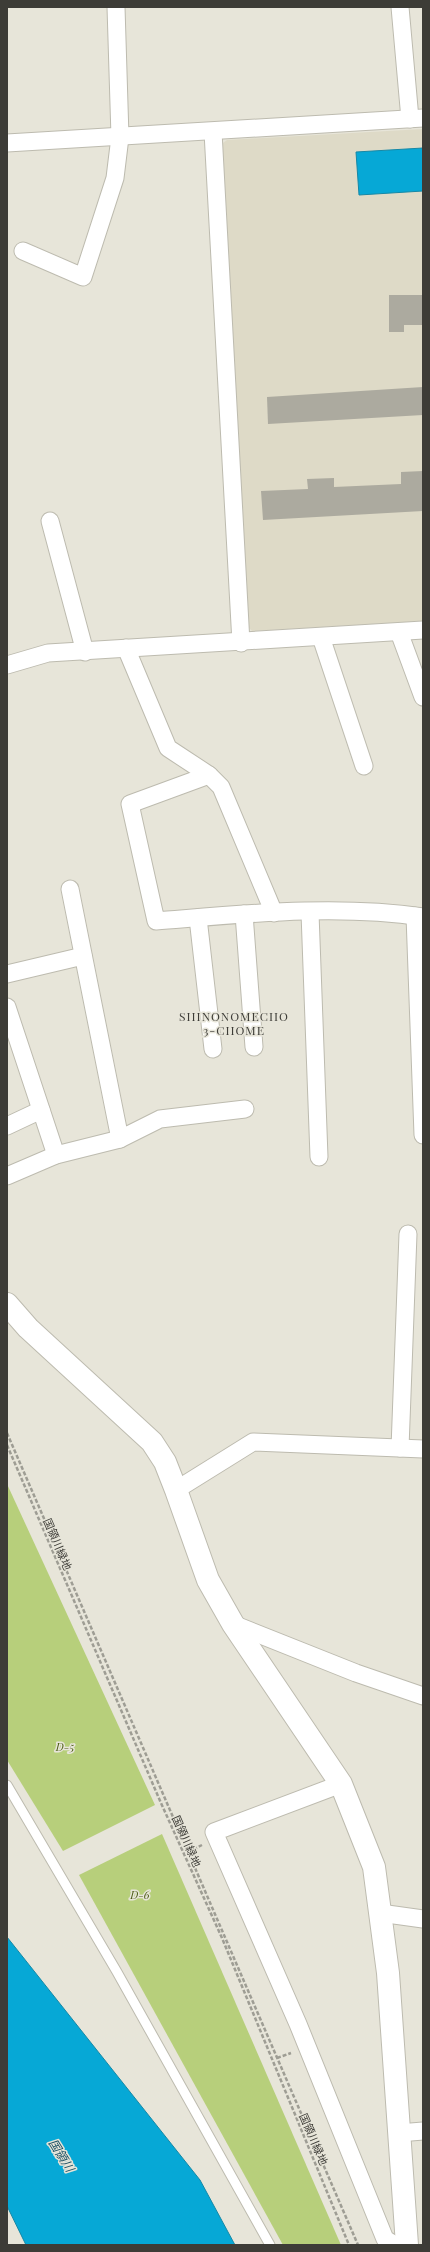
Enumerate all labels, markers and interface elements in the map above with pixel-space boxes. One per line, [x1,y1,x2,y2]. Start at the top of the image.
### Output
district label: SHINONOMECHO 3-CHOME [179,1008,289,1038]
street label: 国領川緑地 [40,1516,76,1572]
park label: D-5 [55,1739,74,1754]
street label: 国領川緑地 [169,1813,205,1869]
park label: D-6 [129,1887,150,1902]
street label: 国領川緑地 [296,2111,332,2167]
water label: 国領川 [46,2135,79,2176]

